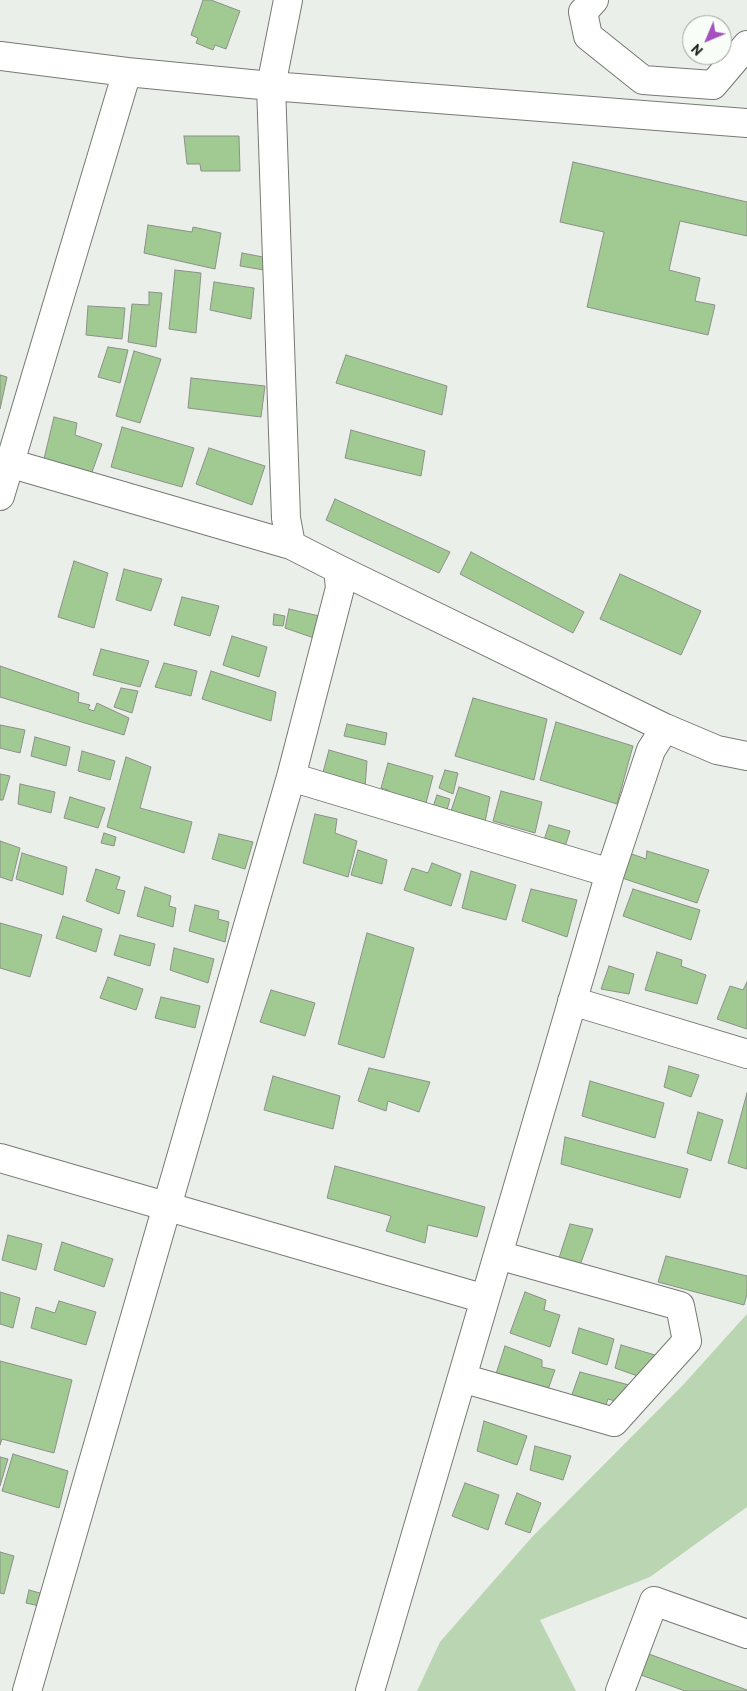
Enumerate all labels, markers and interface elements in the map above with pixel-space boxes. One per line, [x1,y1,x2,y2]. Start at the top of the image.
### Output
north arrow [682,15,732,65]
text: N [687,40,707,60]

